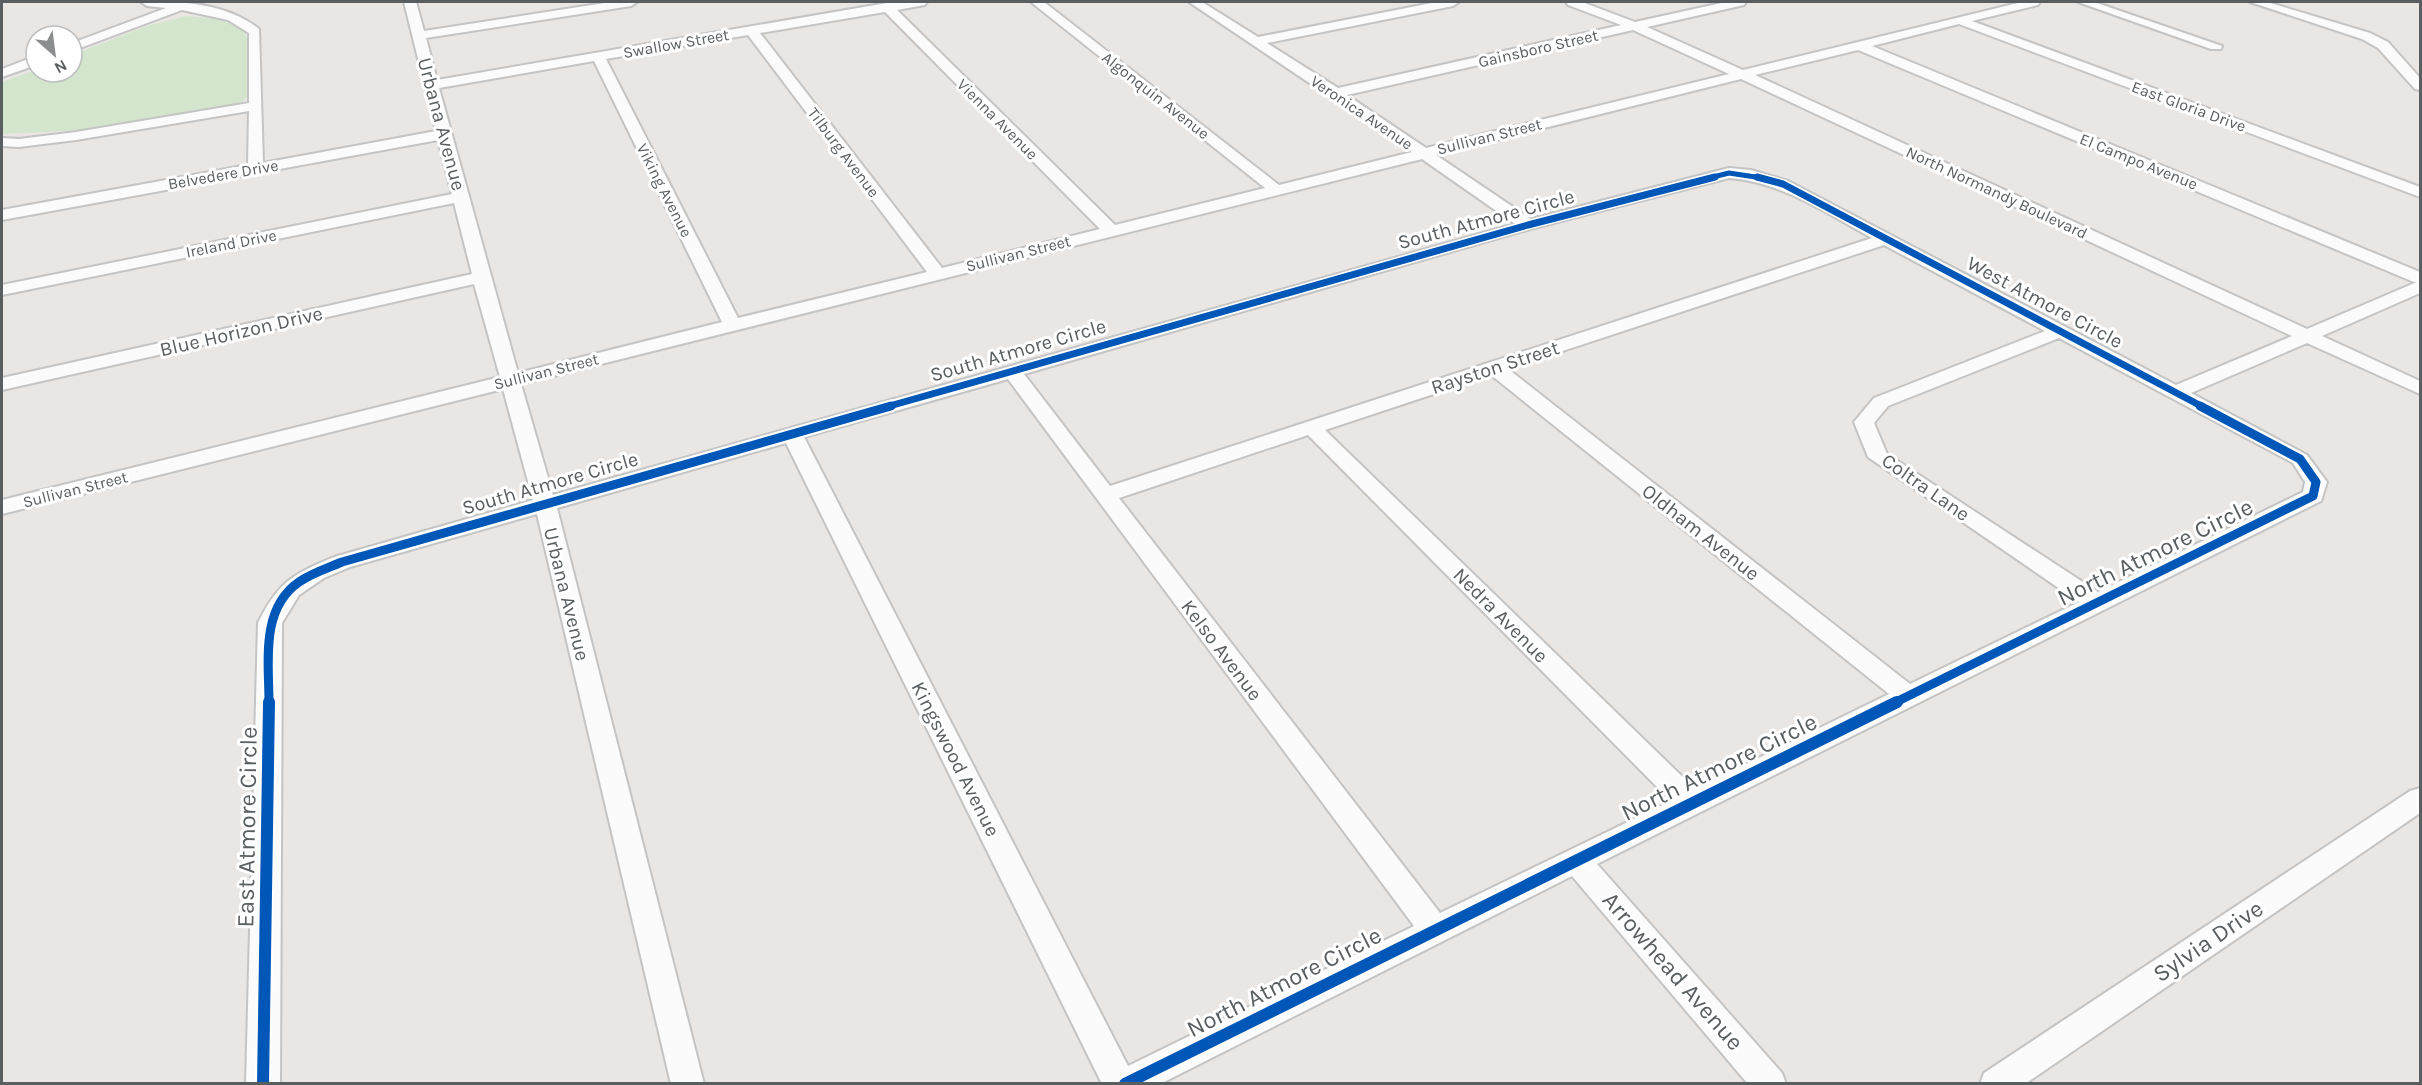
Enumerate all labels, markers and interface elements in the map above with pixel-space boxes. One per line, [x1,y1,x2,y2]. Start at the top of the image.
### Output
north arrow [24,24,84,84]
street label: Swallow Street [622,25,730,62]
street label: Gainsboro Street [1476,25,1600,72]
street label: Algonquin Avenue [1098,48,1213,143]
street label: Urbana Avenue [413,55,470,193]
text: N [51,56,70,78]
street label: Veronica Avenue [1307,71,1416,154]
street label: Vienna Avenue [953,75,1042,164]
street label: East Gloria Drive [2129,77,2249,136]
street label: Tilburg Avenue [804,104,884,201]
street label: Sullivan Street [1435,114,1543,159]
street label: El Campo Avenue [2077,129,2201,194]
street label: Viking Avenue [633,140,696,240]
street label: North Normandy Boulevard [1903,142,2090,243]
street label: Belvedere Drive [166,155,280,194]
street label: South Atmore Circle [1395,185,1577,254]
street label: Ireland Drive [184,225,278,262]
street label: Sullivan Street [964,231,1072,276]
street label: West Atmore Circle [1963,252,2126,353]
street label: Blue Horizon Drive [157,302,325,361]
street label: South Atmore Circle [927,314,1109,387]
street label: Rayston Street [1428,336,1563,399]
street label: Sullivan Street [492,349,600,394]
street label: South Atmore Circle [459,447,641,520]
street label: Coltra Lane [1877,449,1974,526]
street label: Sullivan Street [21,467,129,512]
street label: Oldham Avenue [1637,479,1764,585]
street label: North Atmore Circle [2052,492,2258,612]
street label: Urbana Avenue [539,525,594,663]
street label: Nedra Avenue [1448,563,1553,668]
street label: Kelso Avenue [1176,595,1267,705]
street label: Kingswood Avenue [907,678,1005,841]
street label: North Atmore Circle [1616,707,1822,827]
street label: East Atmore Circle [231,726,263,928]
street label: Arrowhead Avenue [1597,886,1749,1056]
street label: Sylvia Drive [2148,894,2268,988]
street label: North Atmore Circle [1182,921,1386,1043]

